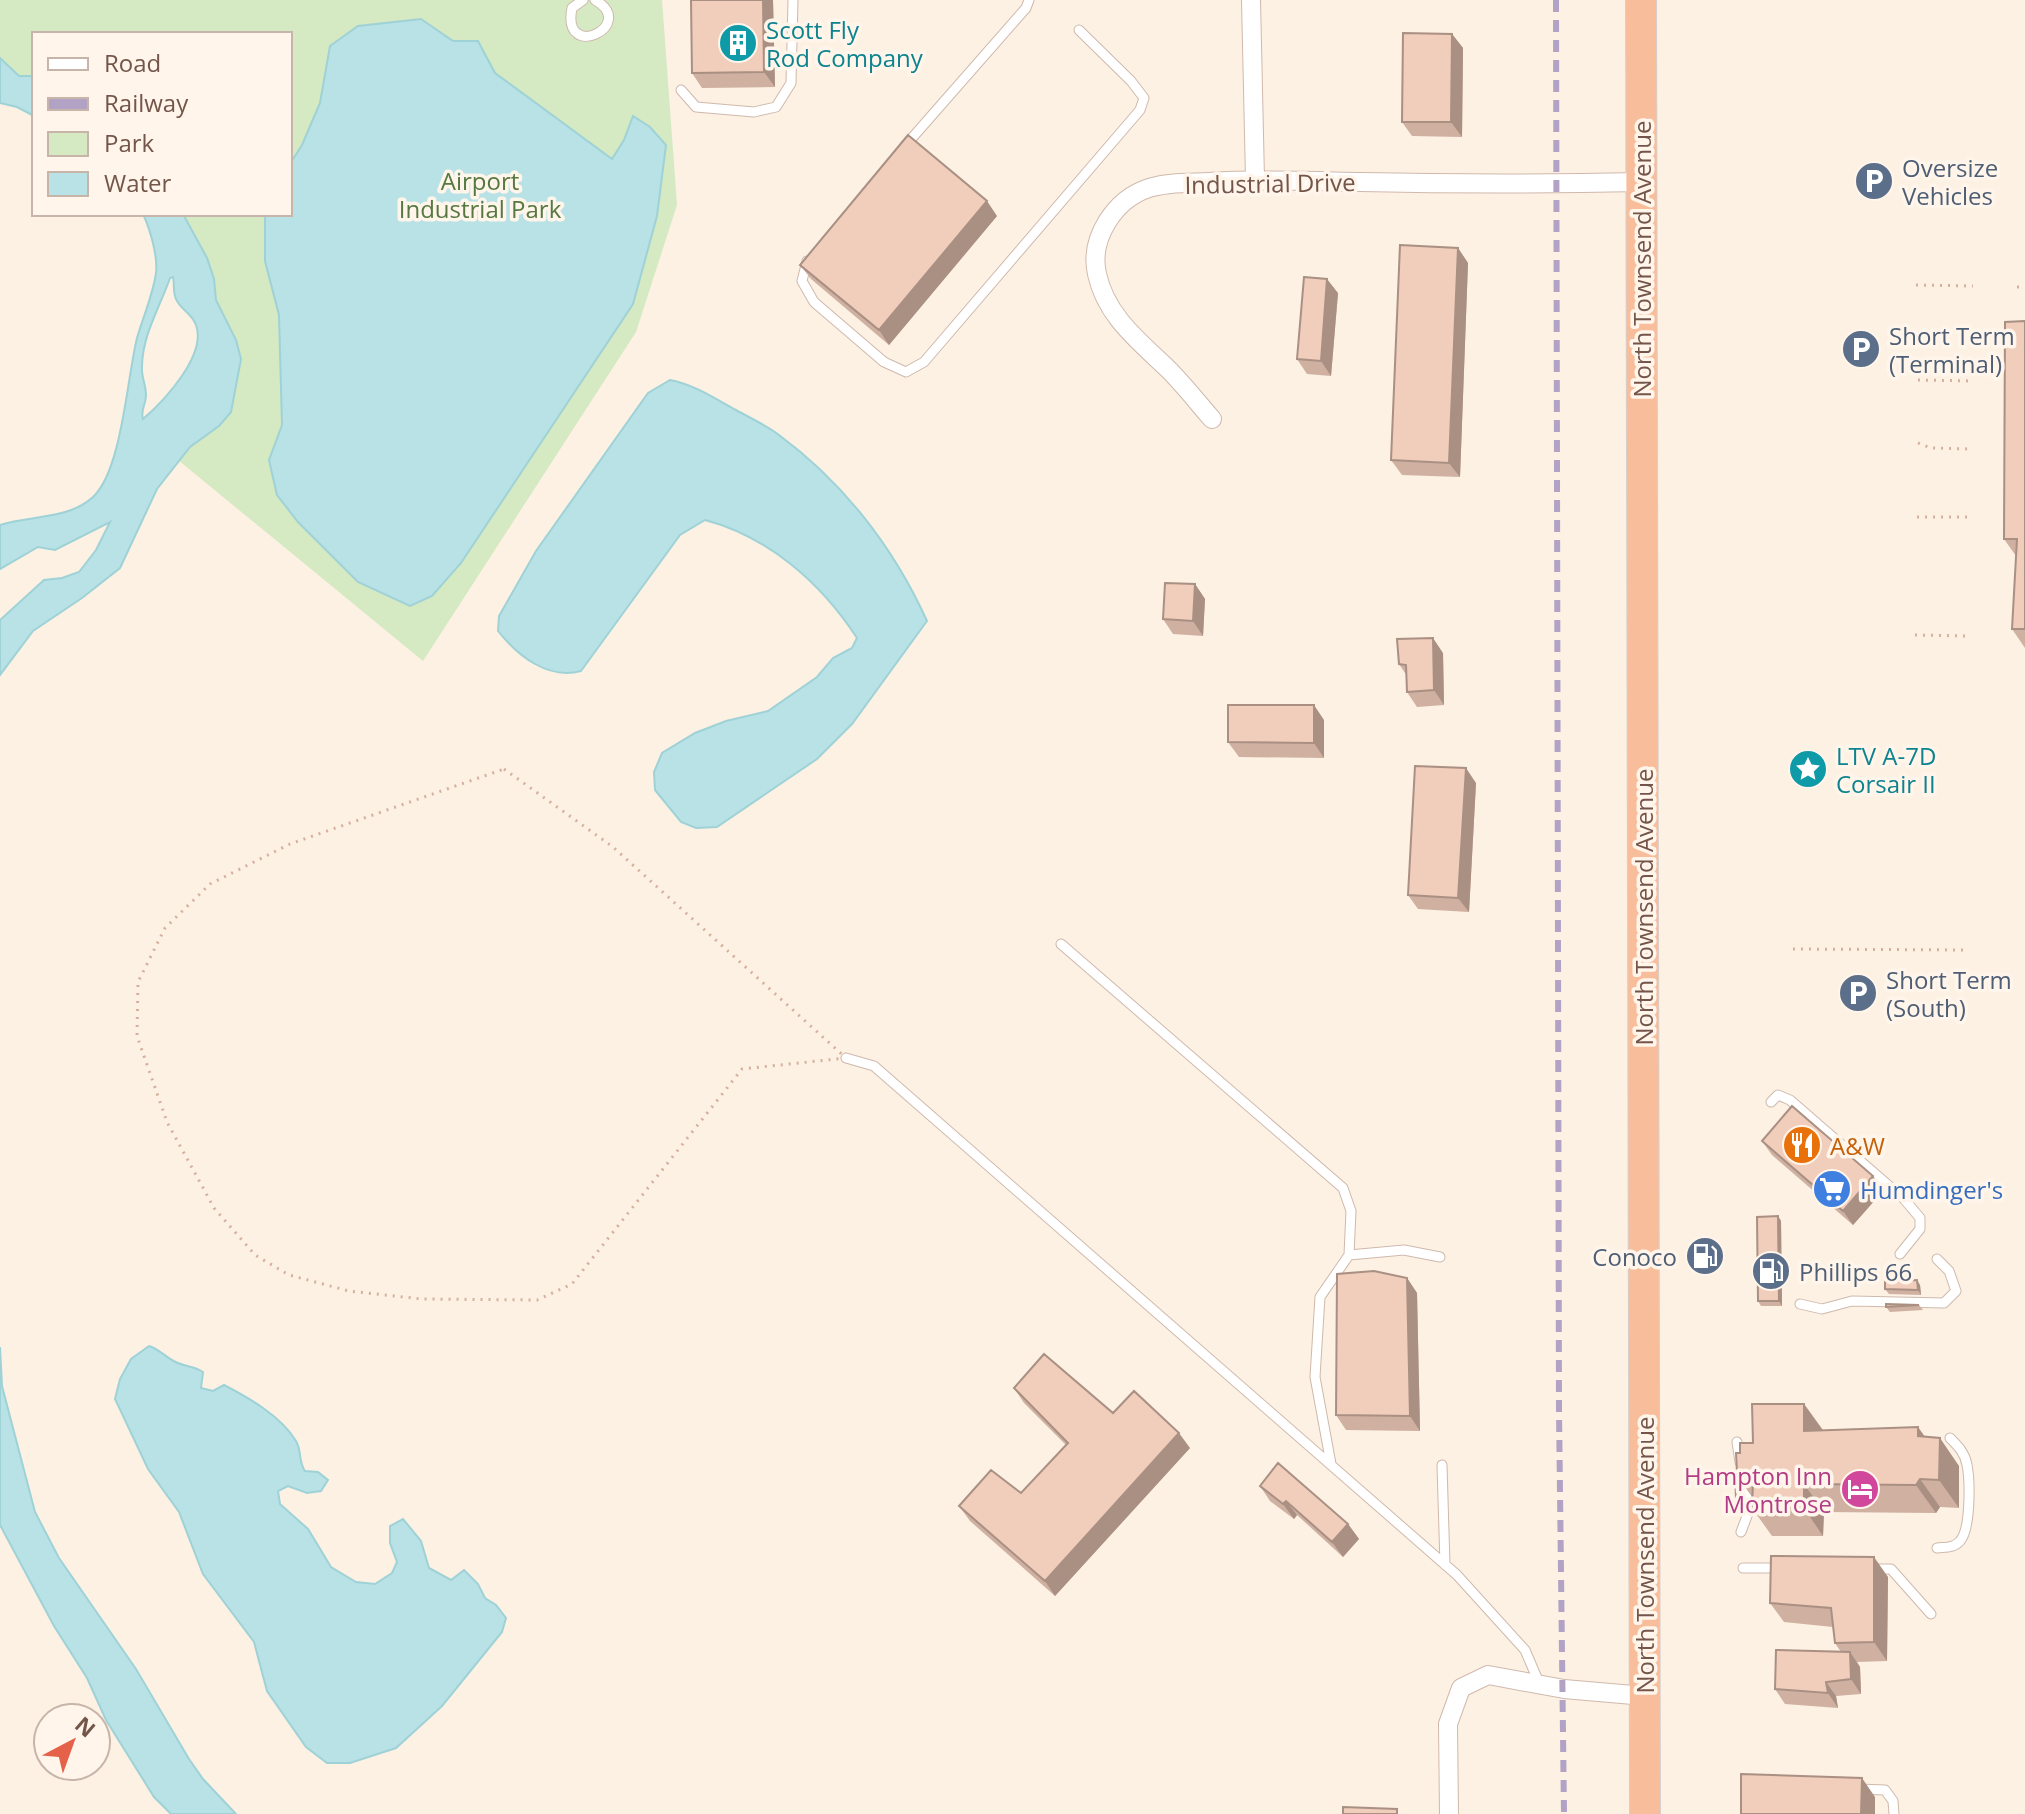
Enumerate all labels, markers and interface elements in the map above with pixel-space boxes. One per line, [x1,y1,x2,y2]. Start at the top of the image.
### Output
place label: Scott Fly Rod Company [766,13,924,74]
building icon: Scott Fly Rod Company [717,22,759,64]
legend [32,32,292,216]
text: Road [104,46,161,79]
text: Railway [104,86,189,119]
street label: North Townsend Avenue [1625,121,1658,397]
text: Park [104,126,155,159]
place label: Oversize Vehicles [1902,151,1998,212]
parking icon: Oversize Vehicles [1853,160,1895,202]
park label: Airport Industrial Park [399,164,562,225]
street label: Industrial Drive [1184,165,1356,201]
text: Water [104,166,172,199]
place label: Short Term (Terminal) [1889,319,2015,380]
parking icon: Short Term (Terminal) [1840,328,1882,370]
place label: LTV A-7D Corsair II [1836,739,1936,800]
place icon: LTV A-7D Corsair II [1787,748,1829,790]
street label: North Townsend Avenue [1627,769,1660,1045]
place label: Short Term (South) [1886,963,2012,1024]
parking icon: Short Term (South) [1837,972,1879,1014]
restaurant icon: A&W [1781,1124,1823,1166]
place label: A&W [1830,1129,1885,1162]
supermarket icon: Humdinger's [1811,1168,1853,1210]
place label: Humdinger's [1860,1173,2003,1206]
fuel station icon: Conoco [1684,1235,1726,1277]
place label: Conoco [1592,1240,1677,1273]
fuel station icon: Phillips 66 [1750,1250,1792,1292]
place label: Phillips 66 [1799,1255,1912,1288]
street label: North Townsend Avenue [1628,1417,1661,1693]
place label: Hampton Inn Montrose [1684,1459,1832,1520]
hotel icon: Hampton Inn Montrose [1839,1468,1881,1510]
north arrow [32,1702,112,1782]
text: N [69,1709,102,1743]

